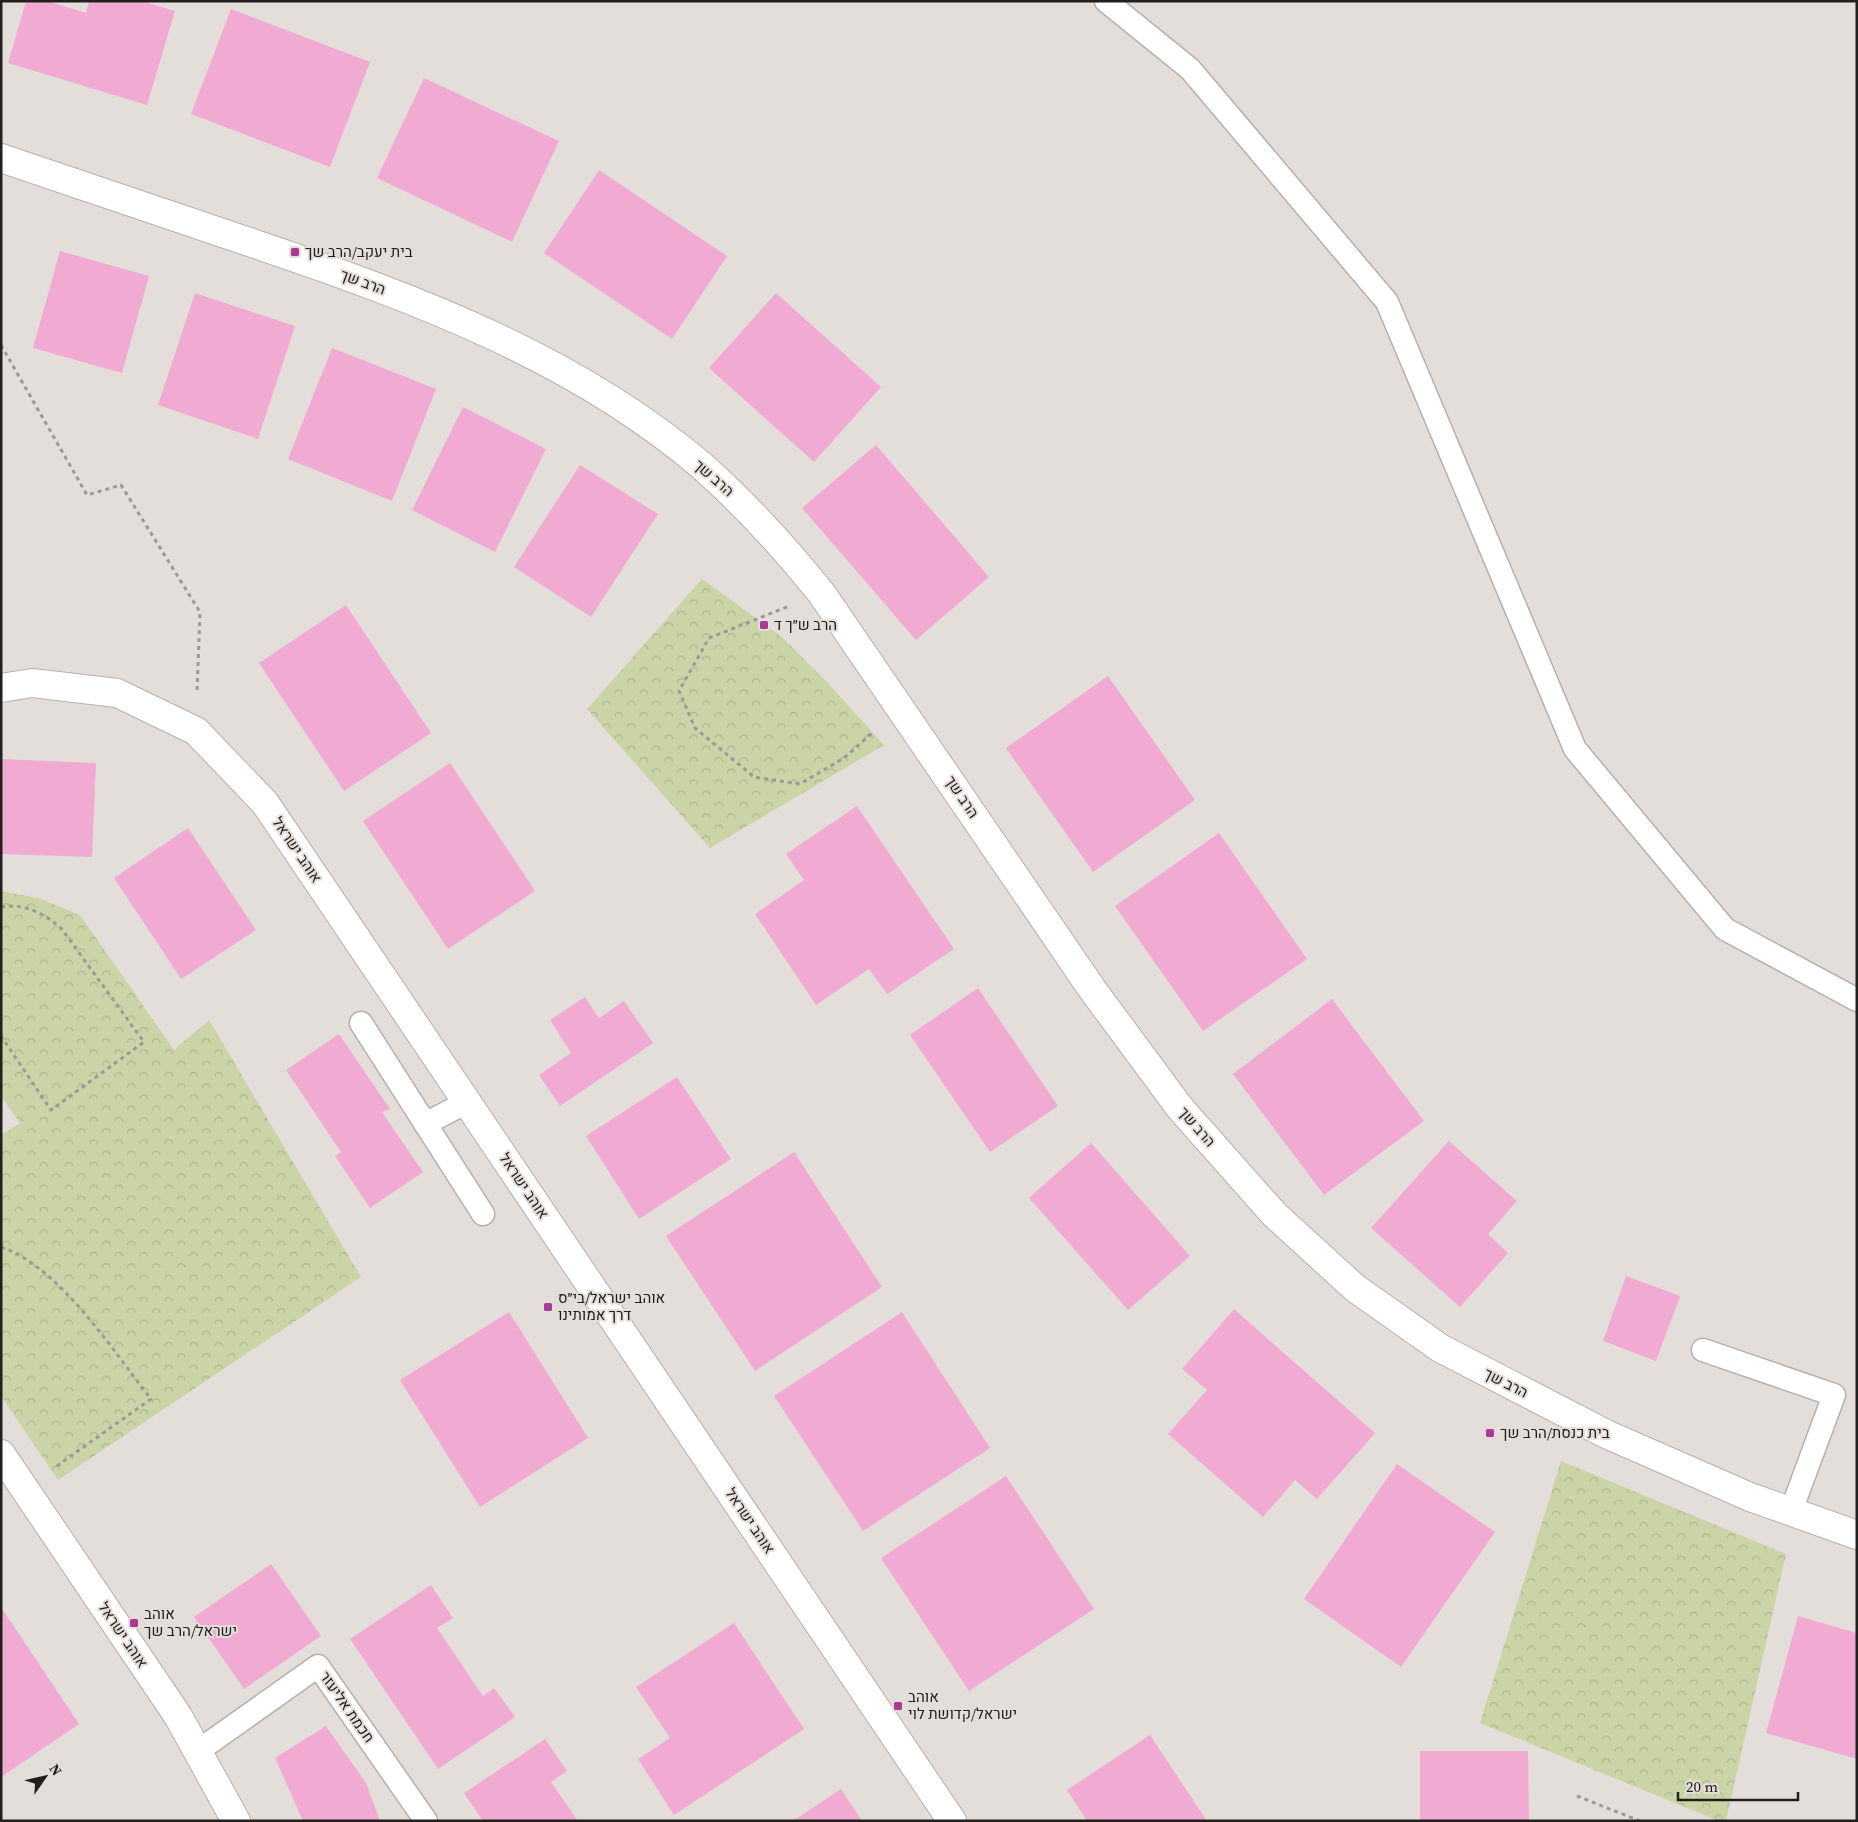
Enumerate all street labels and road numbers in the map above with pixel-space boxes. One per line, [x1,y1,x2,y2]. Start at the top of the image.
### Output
street label: הרב שך [338,264,389,299]
street label: הרב שך [690,454,739,501]
street label: הרב שך [941,771,984,822]
street label: אוהב ישראל [268,813,327,887]
street label: הרב שך [1174,1102,1221,1151]
street label: אוהב ישראל [495,1149,554,1223]
street label: הרב שך [1481,1363,1532,1403]
street label: אוהב ישראל [721,1484,780,1558]
street label: אוהב ישראל [94,1598,153,1672]
street label: חכמת אליעזר [315,1667,380,1747]

